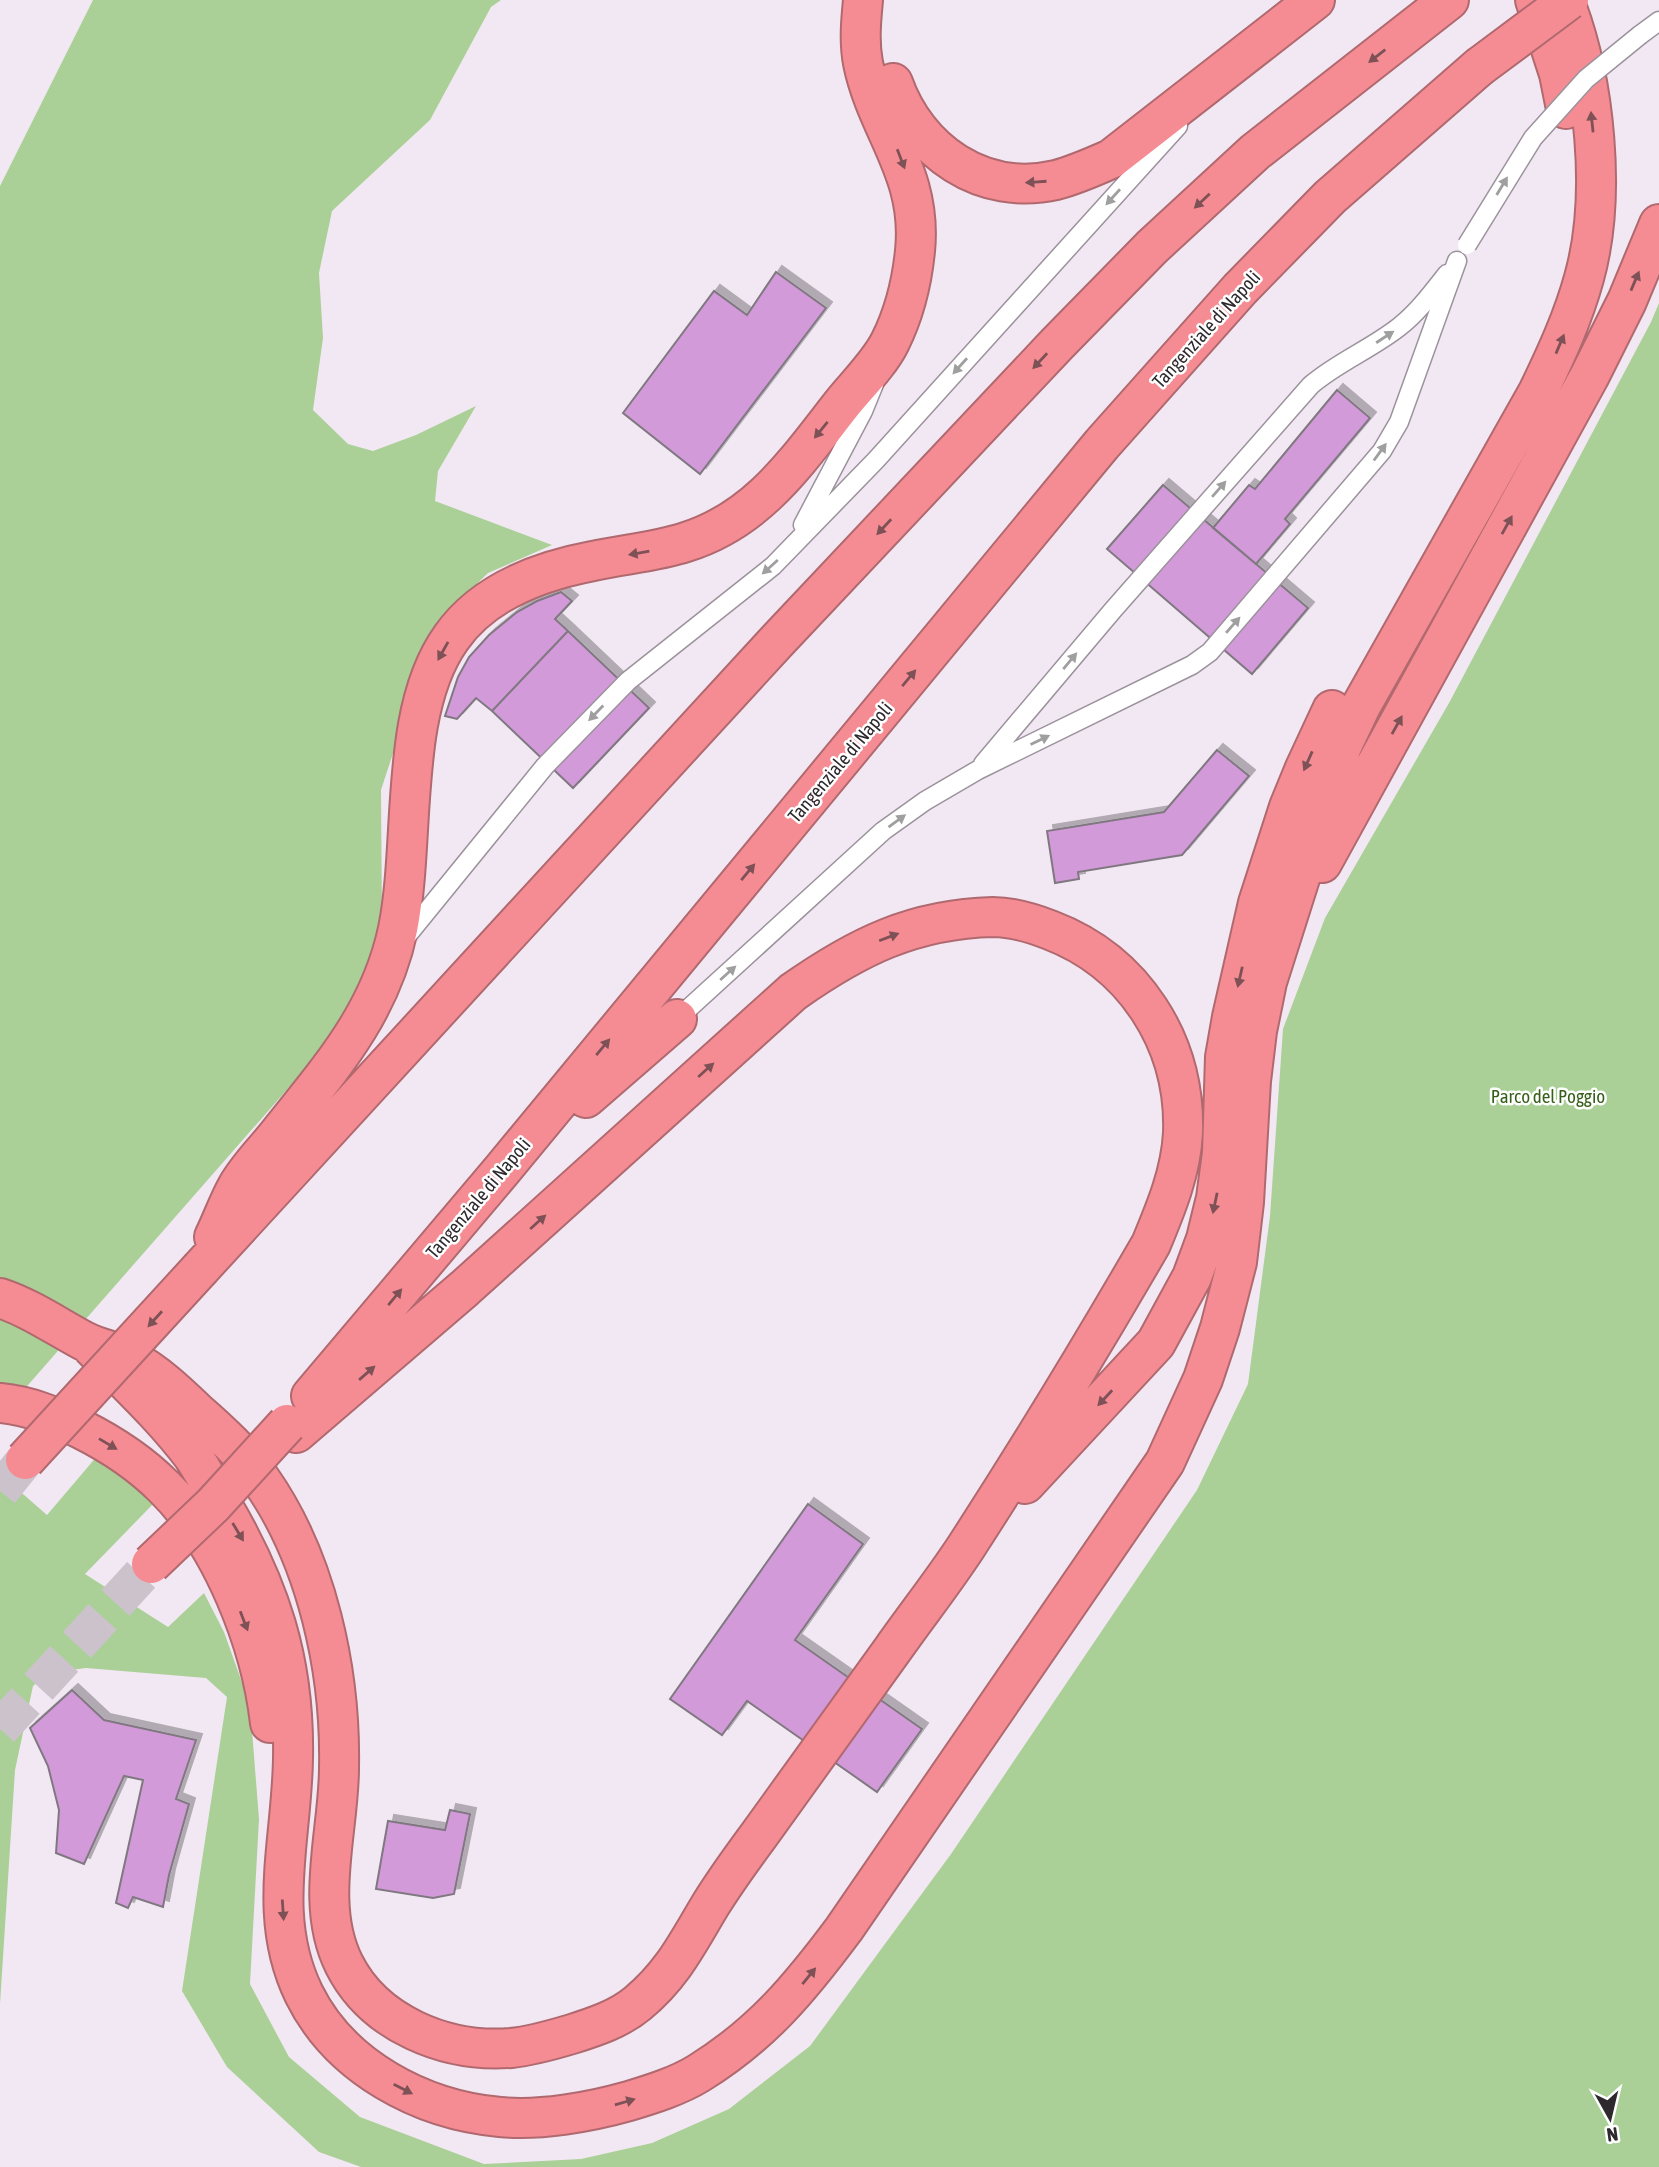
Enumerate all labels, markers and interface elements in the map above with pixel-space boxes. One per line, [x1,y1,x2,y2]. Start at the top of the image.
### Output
one-way arrow [1368,48,1385,63]
one-way arrow [1586,111,1597,133]
one-way arrow [895,148,906,169]
one-way arrow [1024,177,1046,188]
one-way arrow [1495,177,1508,196]
one-way arrow [1105,188,1121,205]
one-way arrow [1193,193,1211,209]
street label: Tangenziale di Napoli [1148,266,1264,392]
one-way arrow [1630,270,1641,291]
one-way arrow [1375,330,1394,343]
one-way arrow [1555,334,1566,355]
one-way arrow [1033,352,1049,369]
one-way arrow [953,357,969,374]
one-way arrow [814,421,829,439]
one-way arrow [1373,443,1388,461]
one-way arrow [1211,481,1226,498]
one-way arrow [1501,516,1513,535]
one-way arrow [877,518,893,535]
one-way arrow [628,548,650,559]
one-way arrow [762,558,779,574]
one-way arrow [1225,616,1241,634]
one-way arrow [437,641,449,661]
one-way arrow [1062,653,1077,670]
one-way arrow [901,669,916,686]
street label: Tangenziale di Napoli [783,697,897,827]
one-way arrow [589,704,605,721]
one-way arrow [1391,715,1403,734]
one-way arrow [1030,734,1050,745]
one-way arrow [1302,750,1313,771]
one-way arrow [888,814,906,828]
one-way arrow [741,863,756,881]
one-way arrow [879,932,900,943]
one-way arrow [719,965,736,981]
one-way arrow [1235,966,1246,988]
one-way arrow [596,1039,611,1057]
one-way arrow [698,1063,715,1078]
park label: Parco del Poggio [1491,1085,1605,1107]
street label: Tangenziale di Napoli [421,1133,535,1263]
one-way arrow [1209,1192,1220,1214]
one-way arrow [529,1215,546,1231]
one-way arrow [387,1288,403,1306]
one-way arrow [147,1310,163,1327]
one-way arrow [358,1366,375,1381]
one-way arrow [1098,1389,1114,1406]
one-way arrow [99,1438,118,1451]
one-way arrow [232,1522,244,1542]
one-way arrow [239,1610,250,1631]
one-way arrow [278,1900,289,1922]
one-way arrow [801,1967,816,1985]
north arrow [1575,2083,1645,2153]
one-way arrow [393,2084,413,2095]
one-way arrow [614,2096,636,2107]
text: N [1605,2123,1619,2147]

